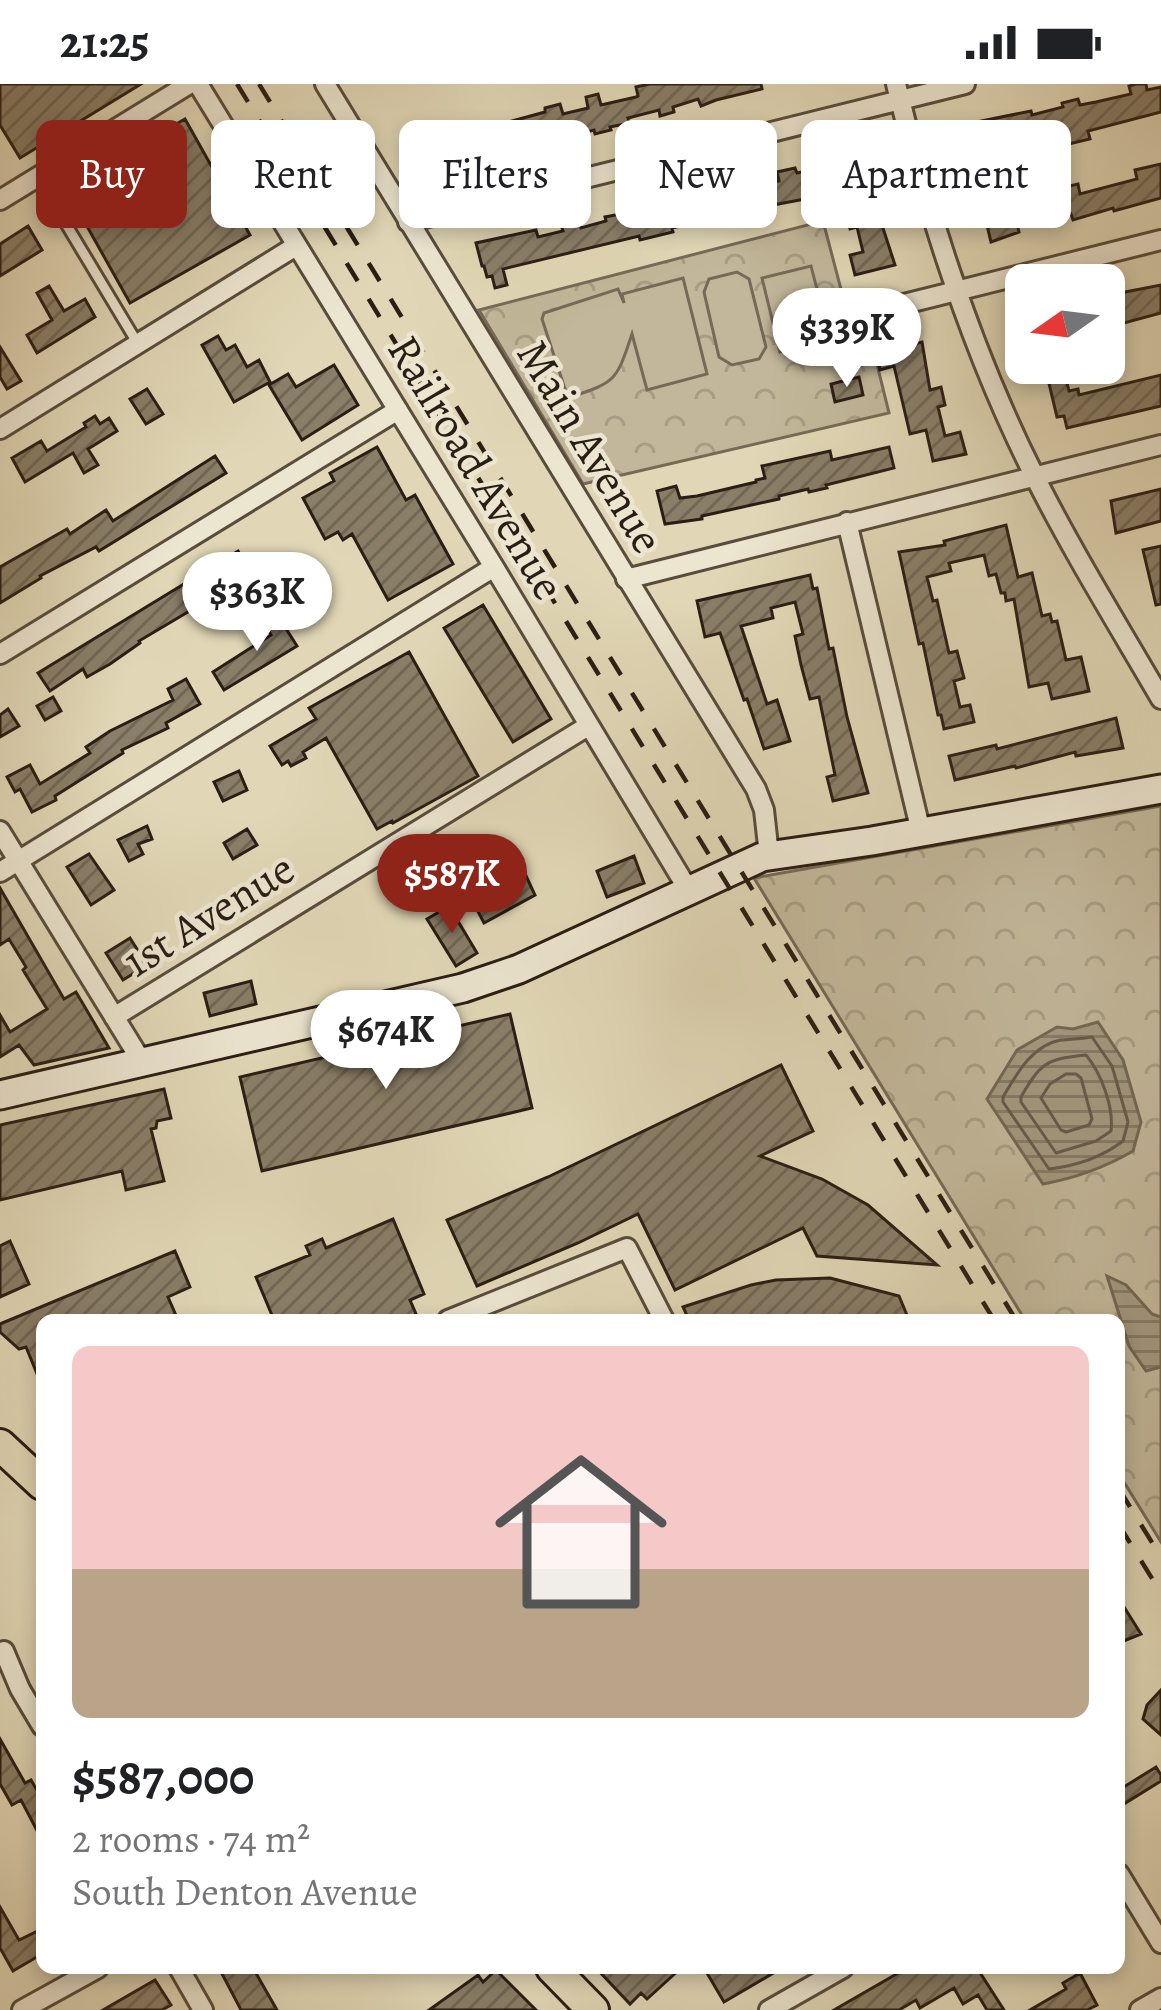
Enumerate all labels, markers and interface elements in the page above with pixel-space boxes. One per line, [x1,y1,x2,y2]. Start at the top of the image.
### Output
text: 21:25 [60,11,150,73]
chip: Buy [36,120,187,228]
chip: Rent [211,120,375,228]
chip: Filters [399,120,591,228]
chip: New [615,120,777,228]
chip: Apartment [801,120,1071,228]
north arrow [1005,264,1125,384]
map controls [1005,264,1125,384]
pin: $339K [763,288,931,390]
text: $339K [799,300,895,353]
street label: Railroad Avenue [373,324,580,611]
street label: Main Avenue [502,328,678,565]
pin: $363K [173,552,341,654]
text: $363K [209,564,305,617]
pin: $587K [368,834,536,936]
street label: 1st Avenue [111,838,306,992]
text: $587K [404,846,500,899]
pin: $674K [302,990,470,1092]
text: $674K [338,1002,435,1055]
icon: home [473,1424,689,1640]
text: $587,000 [72,1742,254,1812]
text: 2 rooms · 74 m² [72,1812,310,1865]
text: South Denton Avenue [72,1865,418,1918]

